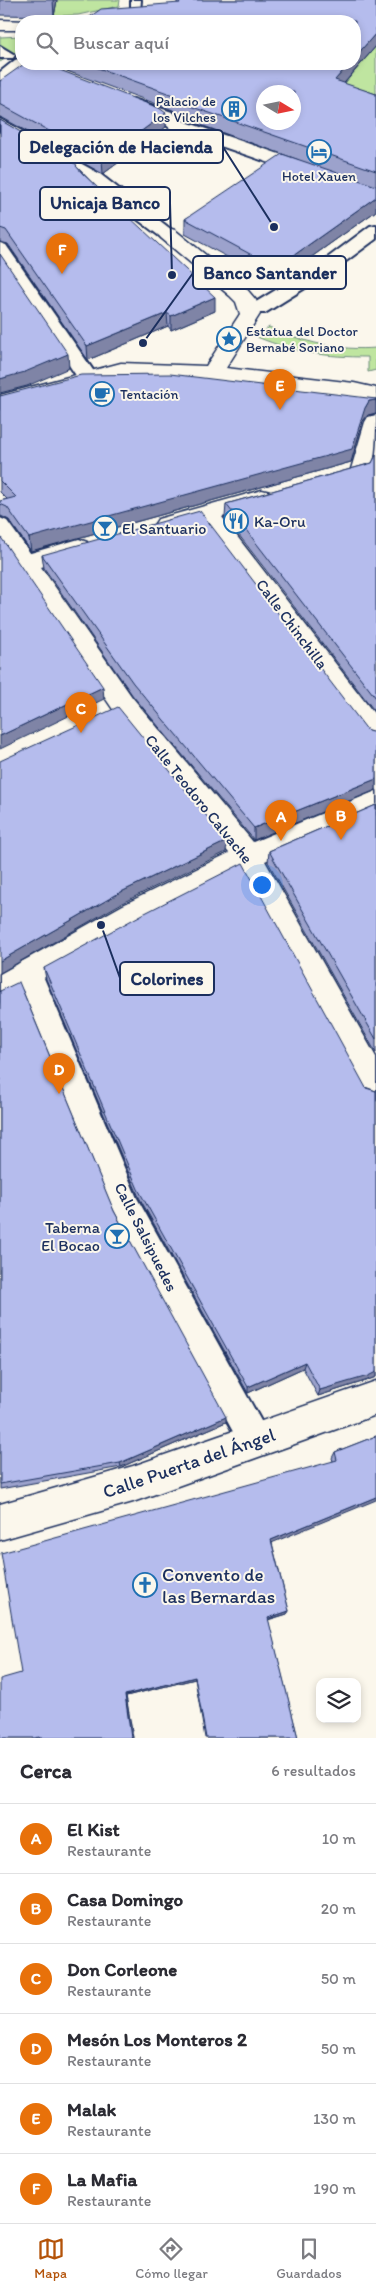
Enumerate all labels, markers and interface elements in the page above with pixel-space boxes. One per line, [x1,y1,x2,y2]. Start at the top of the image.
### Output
search box [15,15,361,70]
icon: search [33,29,61,57]
text: Buscar aquí [73,31,169,54]
north arrow [256,85,301,130]
place label: Palacio de los Vilches [153,93,216,126]
building icon: Palacio de los Vilches [221,96,247,122]
callout: Delegación de Hacienda [19,130,223,163]
text: Delegación de Hacienda [29,136,214,158]
hotel icon: Hotel Xauen [306,139,332,165]
place label: Hotel Xauen [282,168,356,185]
callout: Unicaja Banco [40,187,170,220]
text: Unicaja Banco [50,192,160,214]
pin: F [46,233,78,274]
callout: Banco Santander [193,256,346,289]
text: Banco Santander [203,262,338,284]
place label: Estatua del Doctor Bernabé Soriano [246,323,359,356]
place icon: Estatua del Doctor Bernabé Soriano [216,326,242,352]
pin: E [264,369,296,410]
cafe icon: Tentación [89,381,115,407]
place label: Tentación [120,386,178,403]
restaurant icon: Ka-Oru [223,508,249,534]
place label: Ka-Oru [254,512,306,531]
bar icon: El Santuario [92,515,118,541]
place label: El Santuario [122,519,206,538]
street label: Calle Chinchilla [252,575,332,673]
pin: C [65,692,97,733]
street label: Calle Teodoro Calvache [141,731,257,868]
pin: B [325,799,357,840]
pin: A [265,800,297,841]
your location [249,872,275,898]
callout: Colorines [120,962,214,995]
text: Colorines [130,968,204,990]
pin: D [43,1053,75,1094]
street label: Calle Salsipuedes [110,1179,182,1295]
place label: Taberna El Bocao [41,1218,101,1255]
bar icon: Taberna El Bocao [104,1223,130,1249]
street label: Calle Puerta del Ángel [100,1422,279,1503]
place label: Convento de las Bernardas [162,1563,275,1608]
church icon: Convento de las Bernardas [132,1572,158,1598]
map controls [316,1678,361,1723]
button: layers [316,1678,361,1723]
text: Cerca [20,1758,72,1783]
text: 6 resultados [271,1761,356,1780]
text: El Kist [67,1818,120,1841]
text: A [31,1829,41,1848]
text: 10 m [322,1829,356,1848]
text: Restaurante [67,1841,151,1860]
text: Casa Domingo [67,1888,183,1911]
text: B [31,1899,41,1918]
text: 20 m [321,1899,356,1918]
text: Restaurante [67,1911,151,1930]
text: Don Corleone [67,1958,177,1981]
text: C [31,1969,41,1988]
text: 50 m [321,1969,356,1988]
text: Restaurante [67,1981,151,2000]
text: Mesón Los Monteros 2 [67,2028,247,2051]
text: D [31,2039,41,2058]
text: 50 m [321,2039,356,2058]
text: Restaurante [67,2051,151,2070]
text: Malak [67,2098,116,2121]
text: E [32,2109,40,2128]
text: 130 m [313,2109,356,2128]
text: Restaurante [67,2121,151,2140]
text: La Mafia [67,2168,137,2191]
text: F [32,2179,40,2198]
text: 190 m [313,2179,356,2198]
text: Restaurante [67,2191,151,2210]
tab: Mapa [34,2235,67,2282]
tab: Cómo llegar [135,2235,208,2282]
tab: Guardados [276,2235,342,2282]

